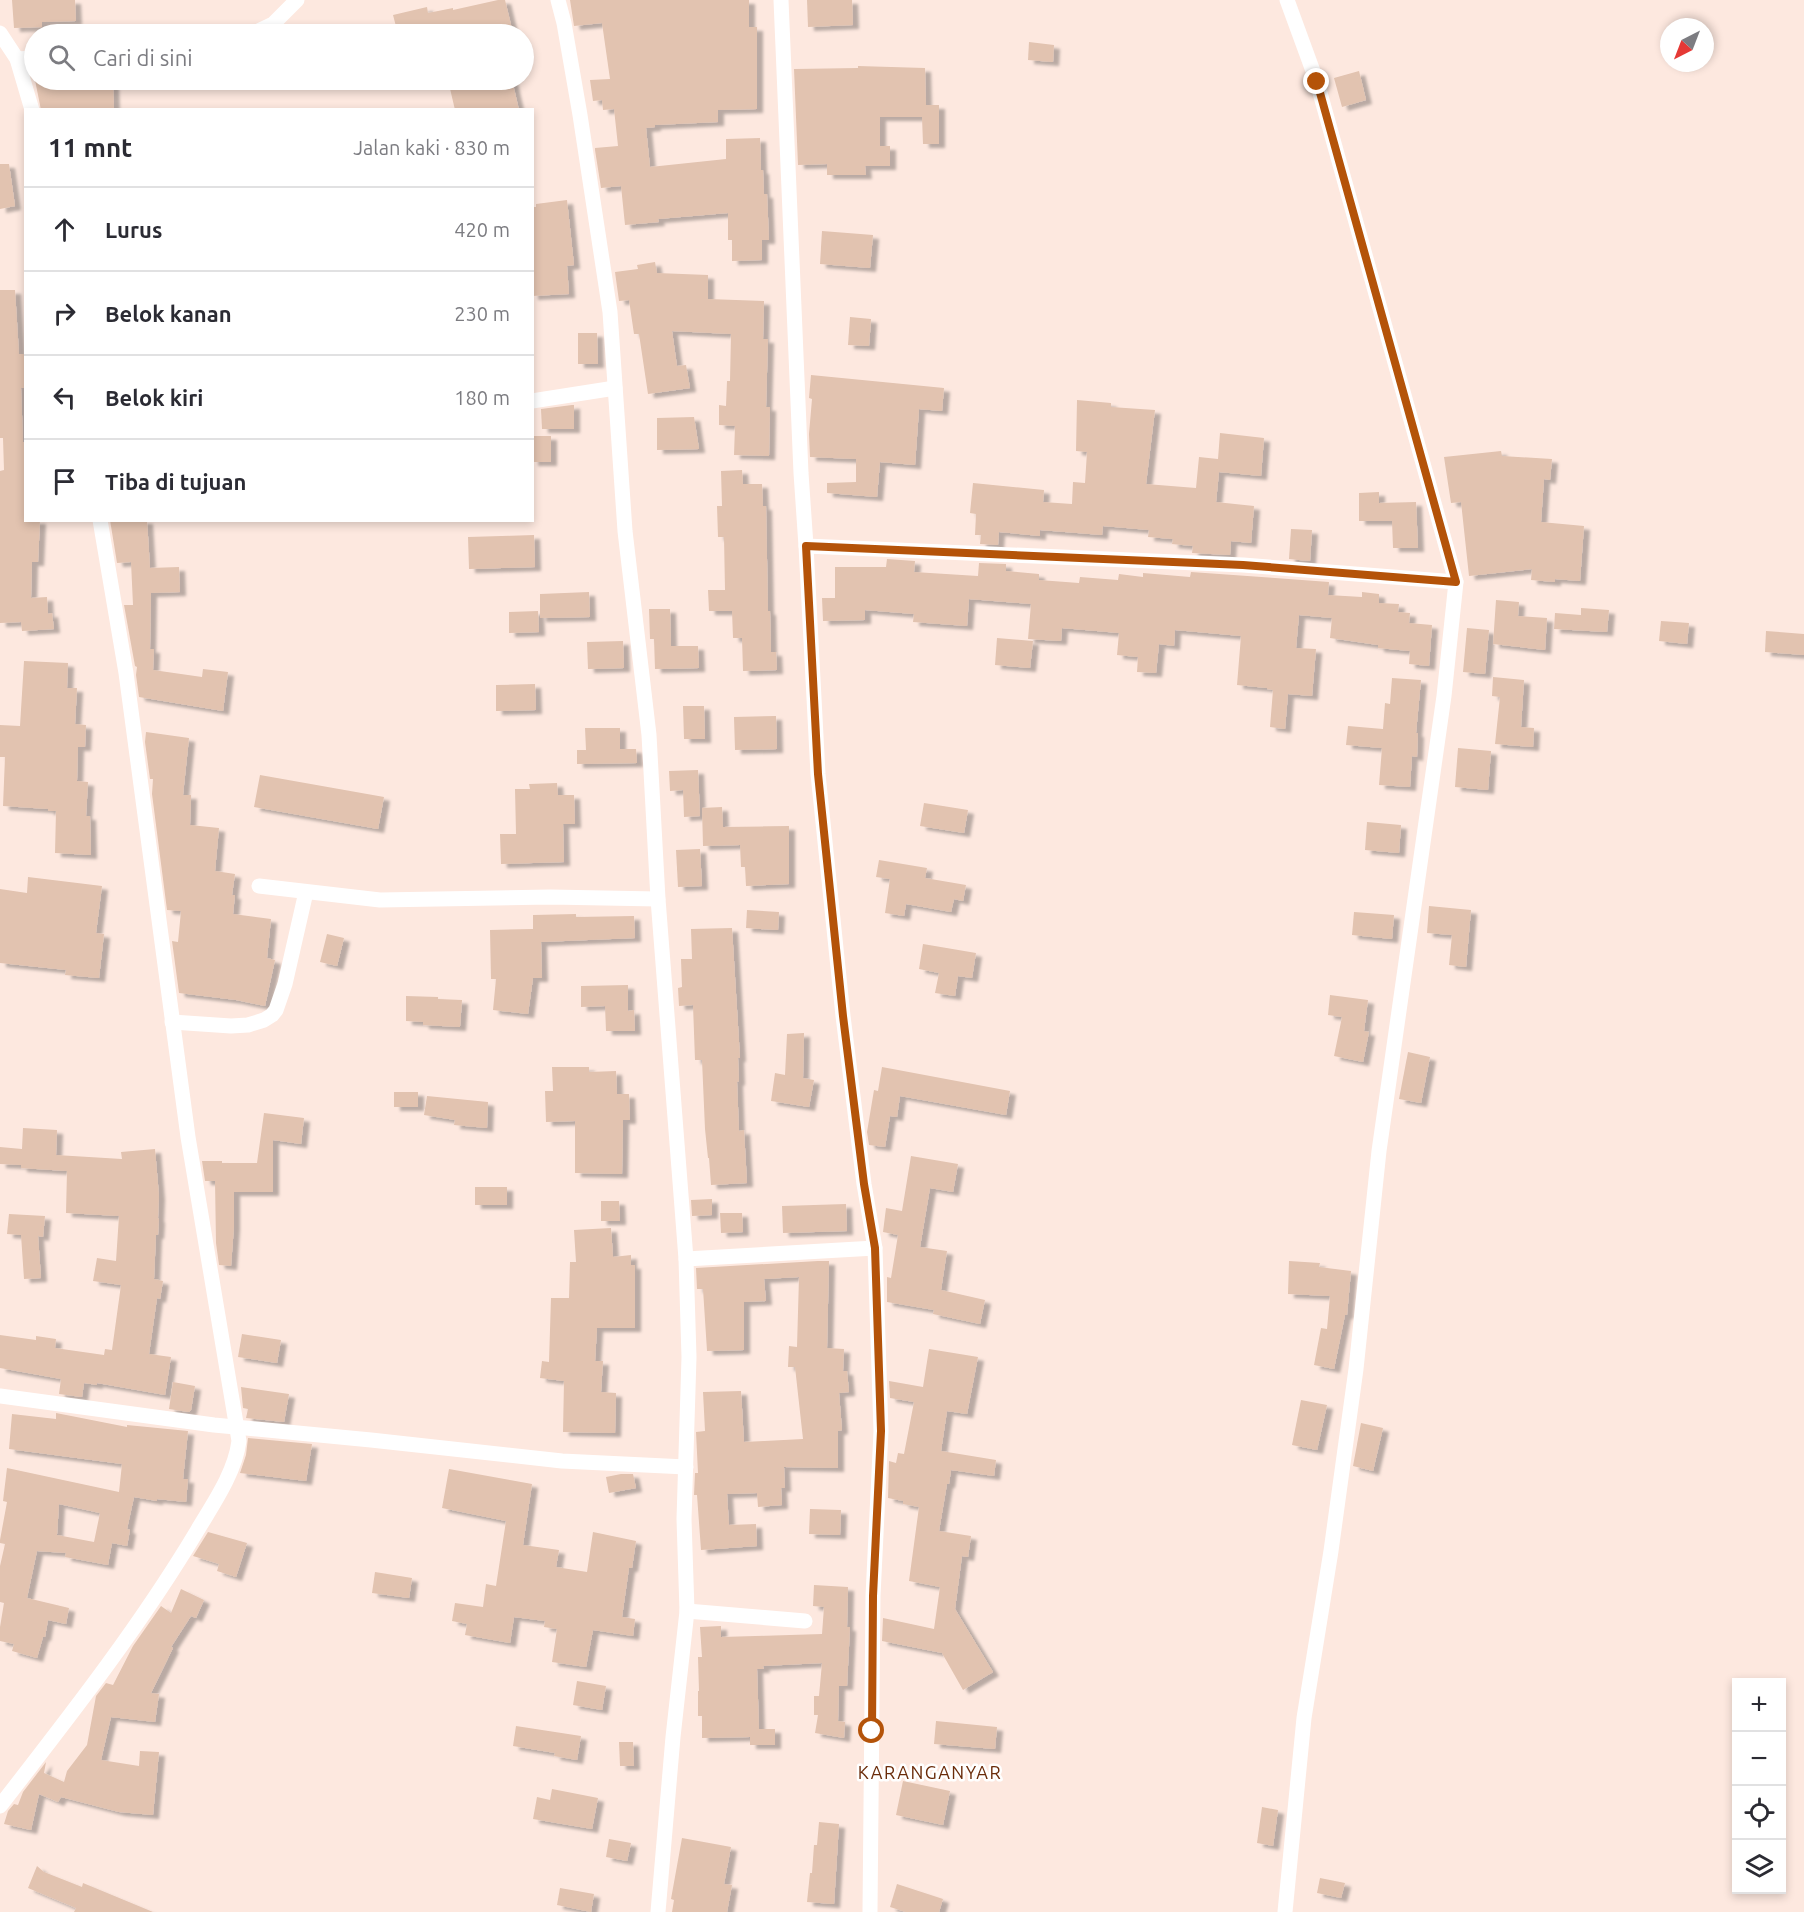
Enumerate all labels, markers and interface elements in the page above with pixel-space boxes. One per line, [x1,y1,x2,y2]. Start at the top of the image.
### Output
north arrow [1660,18,1714,72]
search box [24,24,534,90]
icon: search [45,41,78,74]
text: Cari di sini [93,45,193,70]
route end [1303,68,1329,94]
text: 11 mnt [48,133,132,162]
text: Jalan kaki · 830 m [353,136,510,159]
icon: ahead [48,213,81,246]
text: Lurus [105,217,162,242]
text: 420 m [454,218,510,241]
icon: right [48,297,81,330]
text: Belok kanan [105,301,232,326]
text: 230 m [454,302,510,325]
icon: left [48,381,81,414]
text: Belok kiri [105,385,203,410]
text: 180 m [454,386,510,409]
icon: arrive [48,465,81,498]
text: Tiba di tujuan [105,469,246,494]
map controls [1732,1678,1786,1894]
button: + [1732,1678,1786,1732]
route start [858,1717,884,1743]
button: − [1732,1732,1786,1786]
district label: KARANGANYAR [858,1762,1002,1782]
button: locate [1732,1786,1786,1840]
button: layers [1732,1840,1786,1894]

